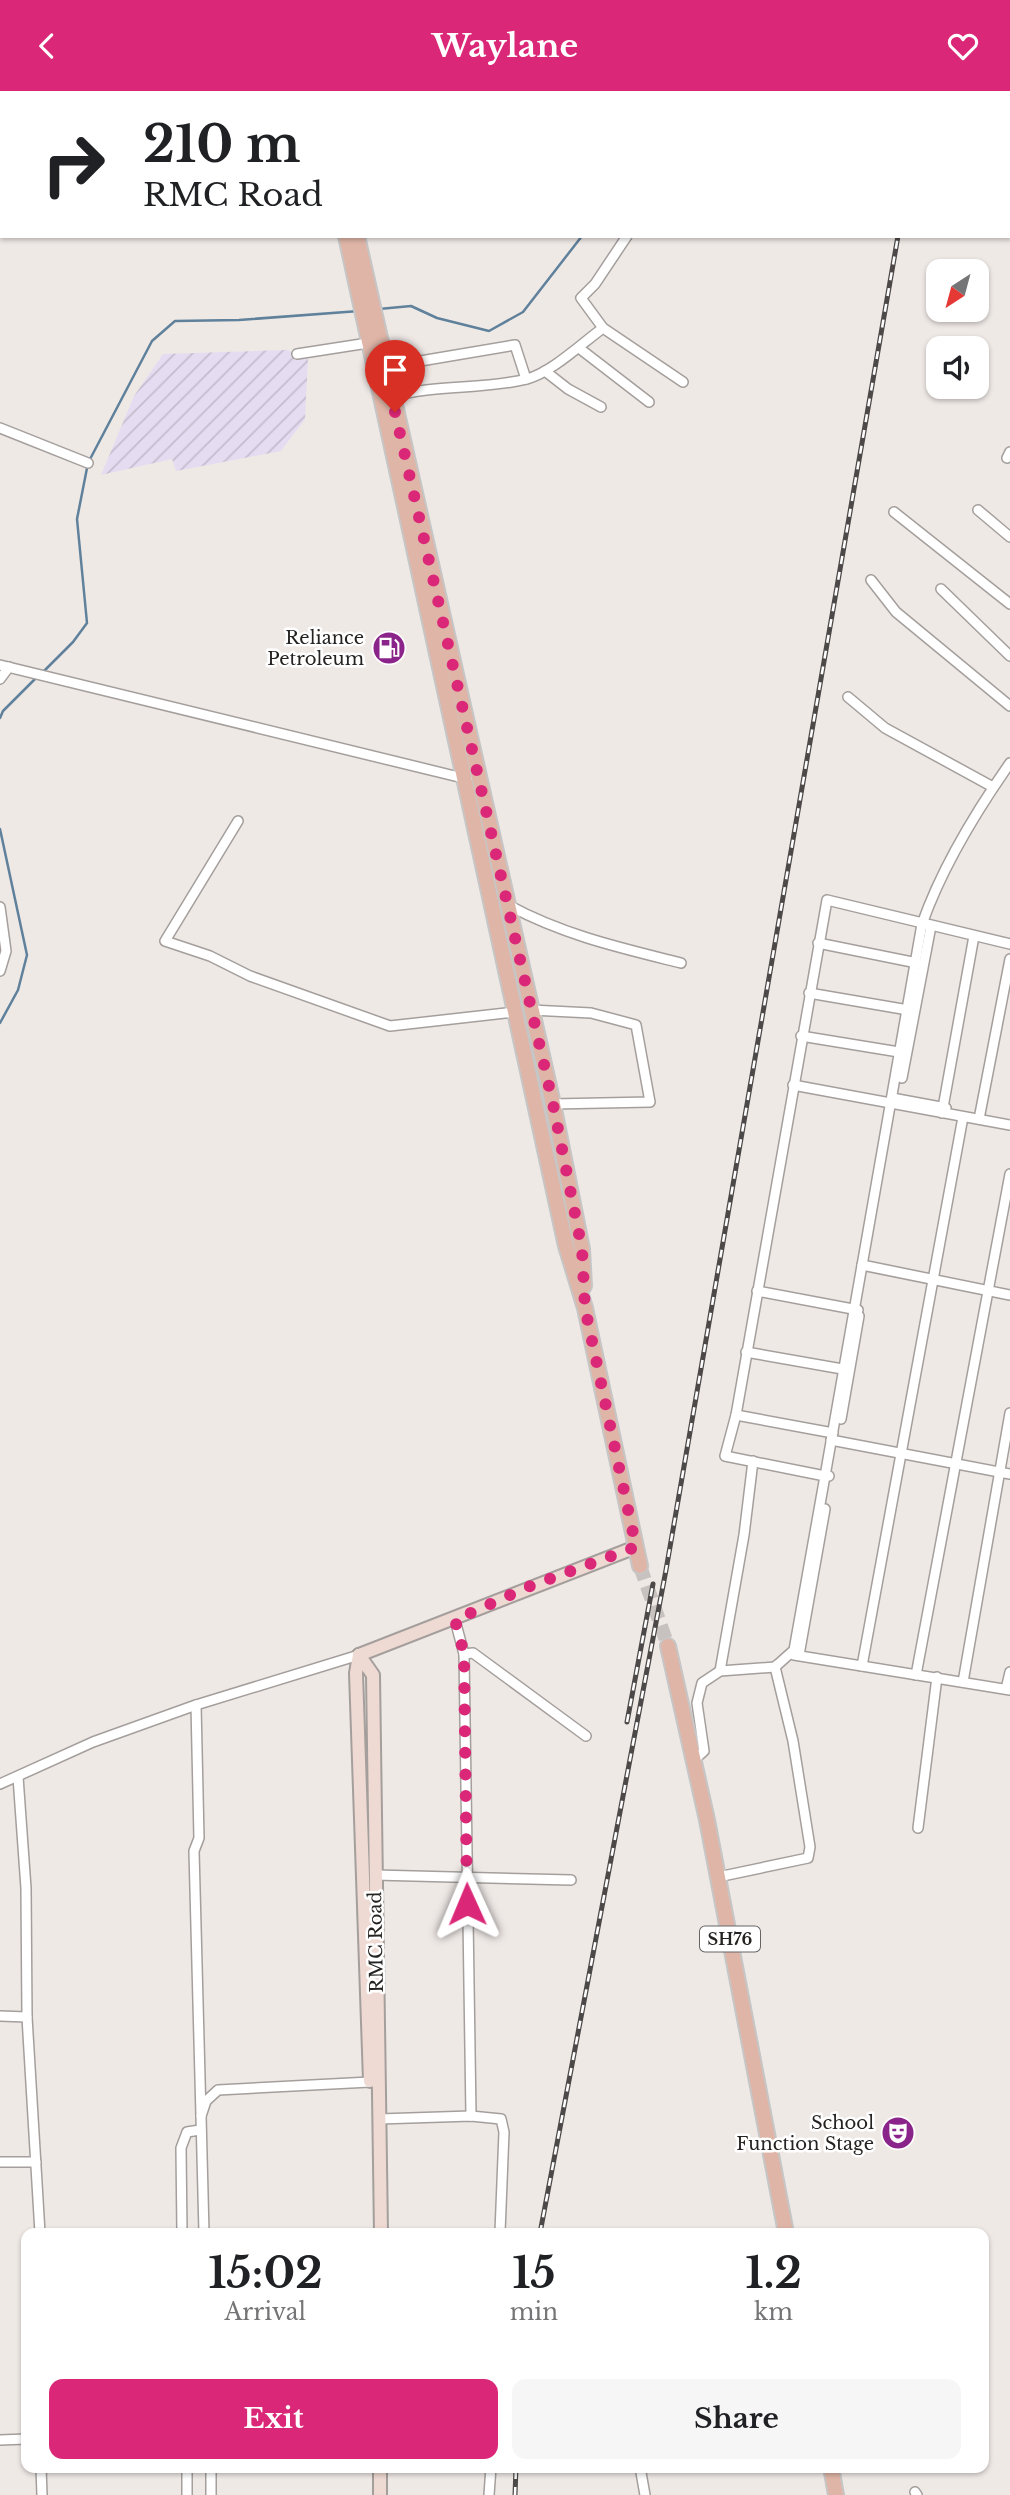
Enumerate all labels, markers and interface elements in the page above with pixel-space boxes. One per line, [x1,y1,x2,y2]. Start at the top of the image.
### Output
text: Waylane [432,26,578,66]
icon: back [28,27,66,65]
icon: heart [944,27,982,65]
text: 210 m [143,114,301,175]
icon: right [28,119,119,210]
text: RMC Road [143,175,323,215]
north arrow [926,259,989,322]
map controls [926,259,989,399]
button: sound [926,336,989,399]
pin [365,340,425,412]
icon: arrive [376,351,414,389]
place label: Reliance Petroleum [267,627,364,670]
fuel station icon: Reliance Petroleum [370,629,408,667]
position arrow [430,1867,504,1941]
street label: RMC Road [364,1891,388,1993]
road number: SH76 [700,1927,760,1951]
place label: School Function Stage [736,2112,874,2155]
theatre icon: School Function Stage [879,2114,917,2152]
text: 15:02 [208,2247,322,2299]
text: 15 [512,2247,556,2299]
text: 1.2 [745,2247,802,2299]
text: Arrival [225,2298,306,2326]
text: min [510,2298,558,2326]
text: km [754,2298,793,2326]
button: Exit [49,2379,498,2459]
button: Share [512,2379,961,2459]

